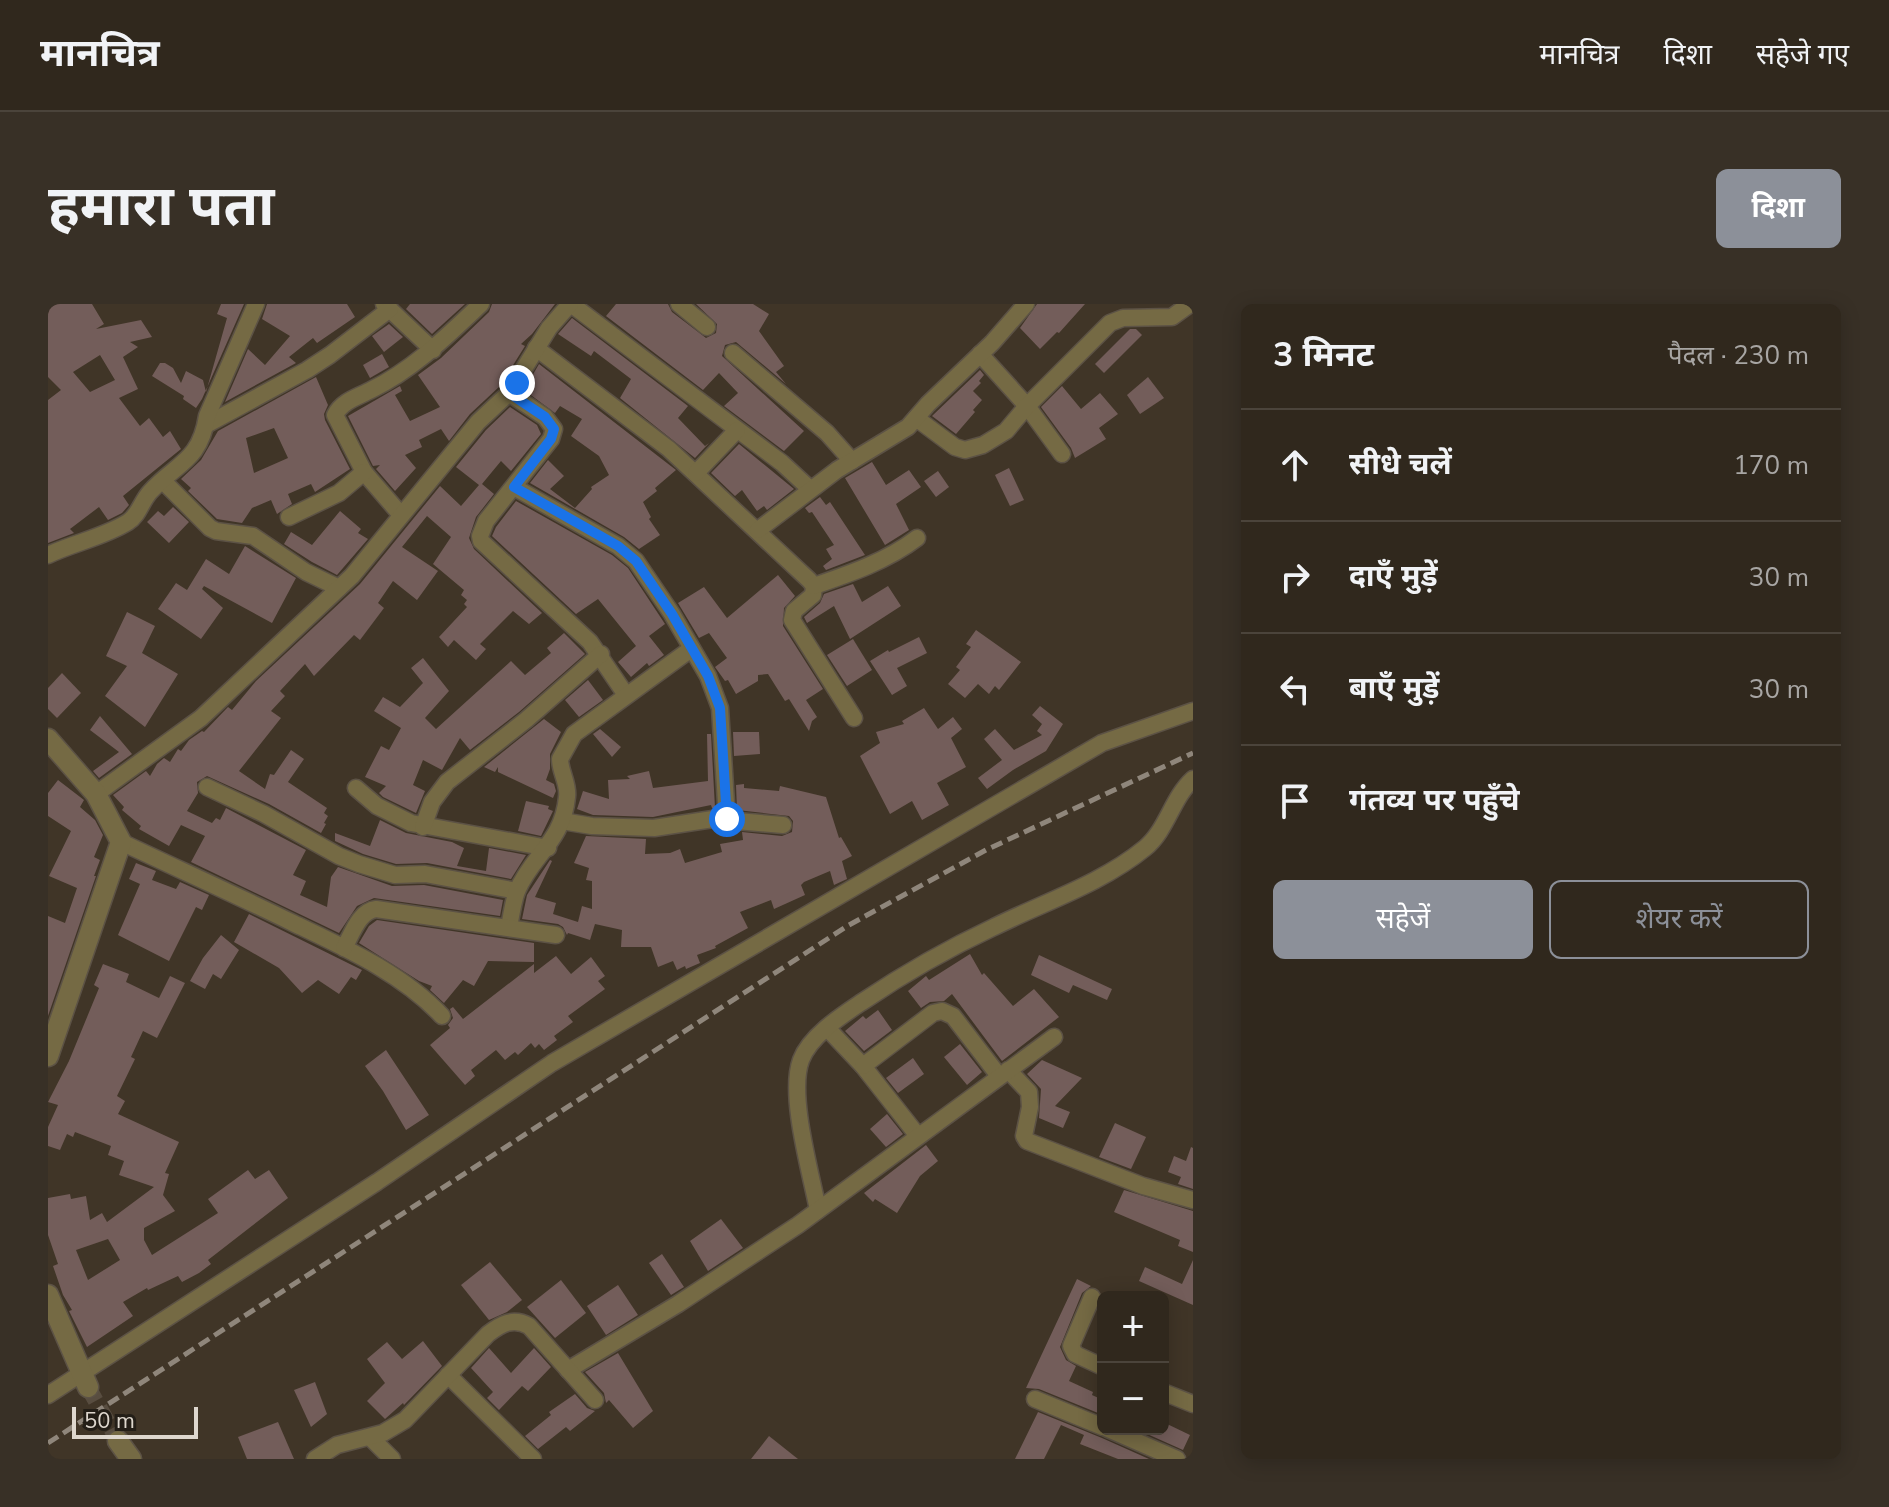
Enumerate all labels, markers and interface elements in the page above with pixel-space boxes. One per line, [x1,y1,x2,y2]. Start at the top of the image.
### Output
text: मानचित्र [40,28,160,79]
text: मानचित्र [1540,36,1620,74]
text: दिशा [1664,36,1712,74]
text: सहेजे गए [1756,36,1849,74]
text: हमारा पता [48,168,275,245]
button: दिशा [1716,169,1841,248]
text: 3 मिनट [1273,332,1374,378]
text: पैदल · 230 m [1668,338,1809,373]
route end [499,365,535,401]
icon: ahead [1273,443,1317,487]
text: सीधे चलें [1349,444,1452,485]
text: 170 m [1733,448,1809,483]
icon: right [1273,555,1317,599]
text: दाएँ मुड़ें [1349,556,1438,597]
text: 30 m [1749,560,1809,595]
icon: left [1273,667,1317,711]
text: बाएँ मुड़ें [1349,668,1439,709]
text: 30 m [1749,672,1809,707]
icon: arrive [1273,779,1317,823]
text: गंतव्य पर पहुँचे [1349,780,1519,821]
route start [709,801,745,837]
button: सहेजें [1273,880,1533,959]
button: शेयर करें [1549,880,1809,959]
map controls [1097,1291,1169,1435]
button: + [1097,1291,1169,1363]
button: − [1097,1363,1169,1435]
scale bar [72,1403,198,1439]
text: 50 m [84,1406,135,1436]

